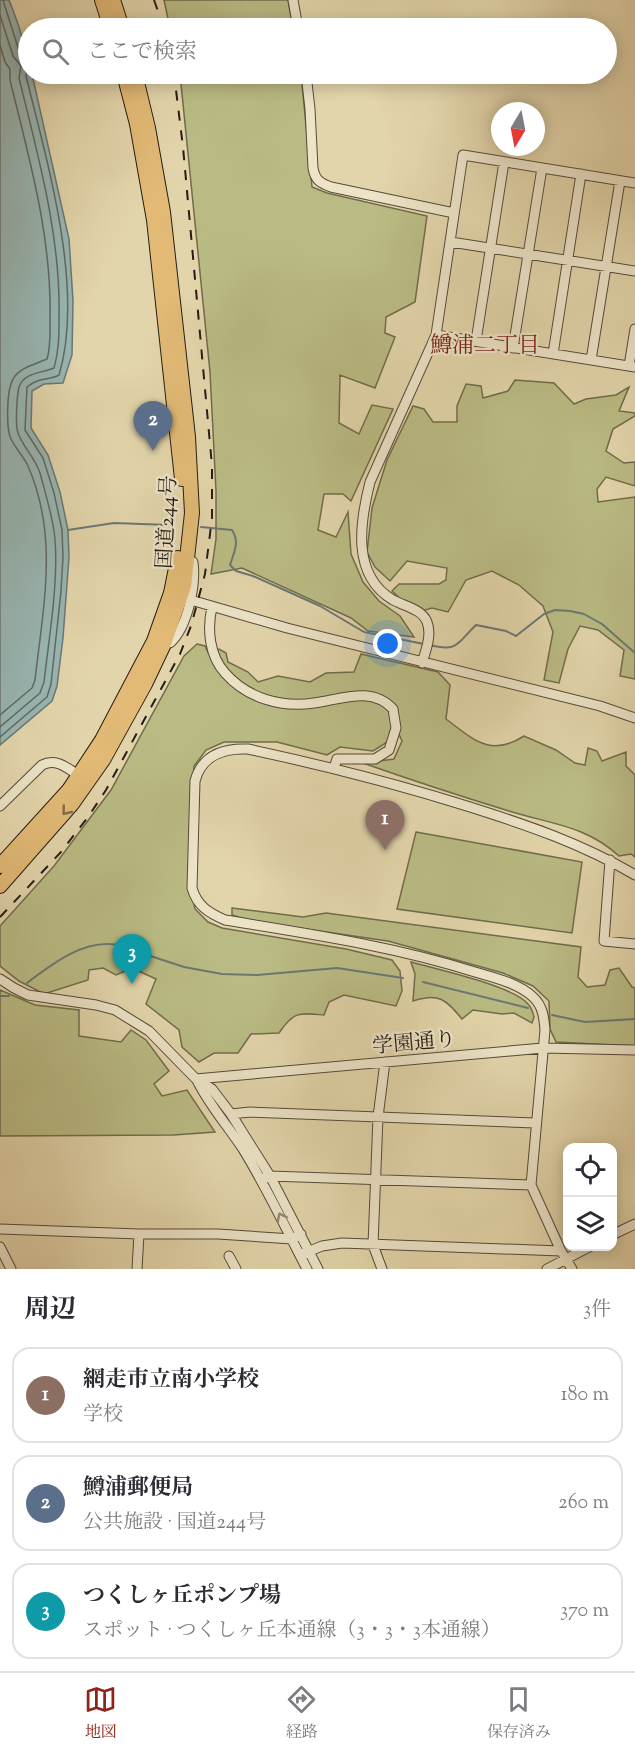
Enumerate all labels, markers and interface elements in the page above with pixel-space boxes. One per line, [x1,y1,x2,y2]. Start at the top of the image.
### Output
search box [18,18,617,84]
icon: search [39,35,72,68]
text: ここで検索 [87,37,197,69]
north arrow [491,102,545,156]
district label: 鱒浦二丁目 [430,331,540,363]
pin: 2 [134,402,172,451]
street label: 国道244号 [151,474,185,570]
your location [373,629,402,658]
pin: 1 [366,800,404,850]
one-way arrow [63,804,74,815]
pin: 3 [112,934,152,984]
street label: 学園通り [371,1025,457,1063]
map controls [563,1143,617,1251]
button: locate [563,1143,617,1197]
button: layers [563,1197,617,1251]
one-way arrow [277,1212,288,1223]
text: 周辺 [24,1292,76,1329]
text: 3件 [583,1296,611,1325]
text: 網走市立南小学校 [83,1365,259,1397]
text: 1 [42,1381,49,1410]
text: 180 m [561,1381,609,1410]
text: 学校 [83,1401,123,1430]
text: 鱒浦郵便局 [83,1473,193,1505]
text: 2 [41,1489,50,1518]
text: 260 m [558,1489,609,1518]
text: 公共施設 · 国道244号 [83,1509,266,1538]
text: つくしヶ丘ポンプ場 [83,1581,281,1613]
text: 3 [41,1597,50,1626]
text: 370 m [560,1597,609,1626]
text: スポット · つくしヶ丘本通線（3・3・3本通線） [83,1617,501,1646]
tab: 地図 [84,1683,117,1745]
tab: 経路 [285,1683,318,1745]
tab: 保存済み [487,1683,551,1745]

